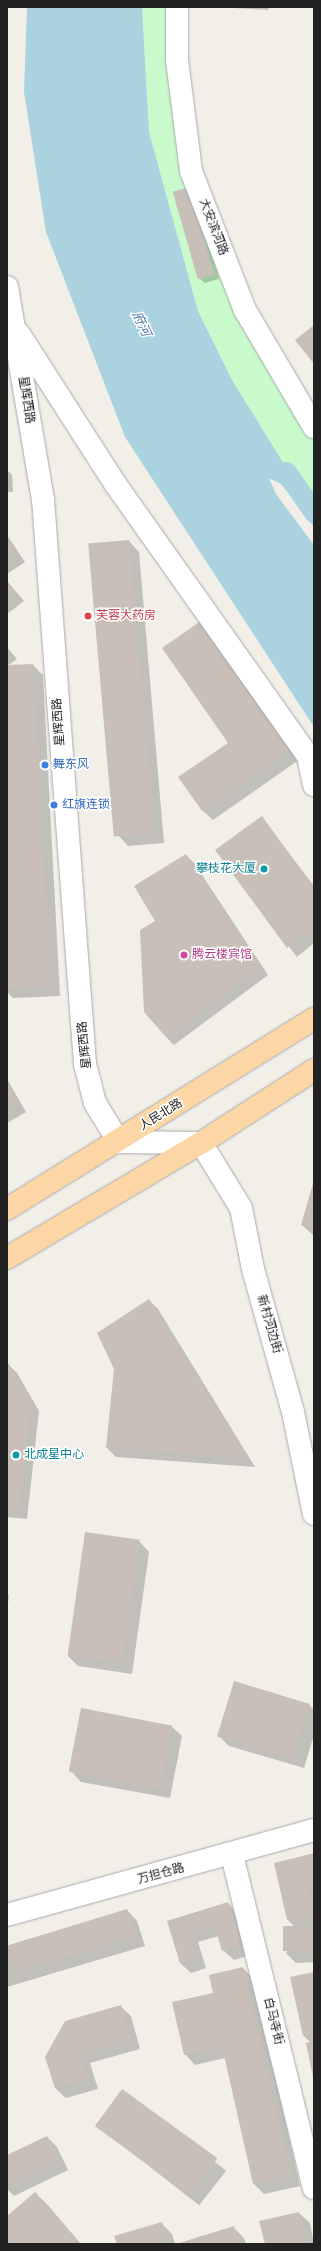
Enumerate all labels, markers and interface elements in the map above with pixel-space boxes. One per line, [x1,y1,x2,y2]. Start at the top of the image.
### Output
street label: 大安滨河路 [196,196,230,258]
water label: 府河 [128,309,154,339]
street label: 星辉西路 [15,375,37,425]
place label: 芙蓉大药房 [96,609,156,623]
marker: 芙蓉大药房 [83,611,93,621]
street label: 星辉西路 [50,698,68,746]
place label: 舞东风 [53,758,89,772]
marker: 舞东风 [40,760,50,770]
place label: 红旗连锁 [62,798,110,812]
marker: 红旗连锁 [49,800,59,810]
place label: 攀枝花大厦 [196,862,256,876]
marker: 攀枝花大厦 [259,864,269,874]
place label: 腾云楼宾馆 [192,948,252,962]
marker: 腾云楼宾馆 [179,950,189,960]
street label: 星辉西路 [75,1020,95,1070]
street label: 人民北路 [137,1096,185,1134]
street label: 新村河边街 [254,1293,284,1355]
place label: 北成星中心 [24,1448,84,1462]
marker: 北成星中心 [11,1450,21,1460]
street label: 万担仓路 [136,1861,186,1887]
street label: 白马寺街 [260,1996,286,2046]

